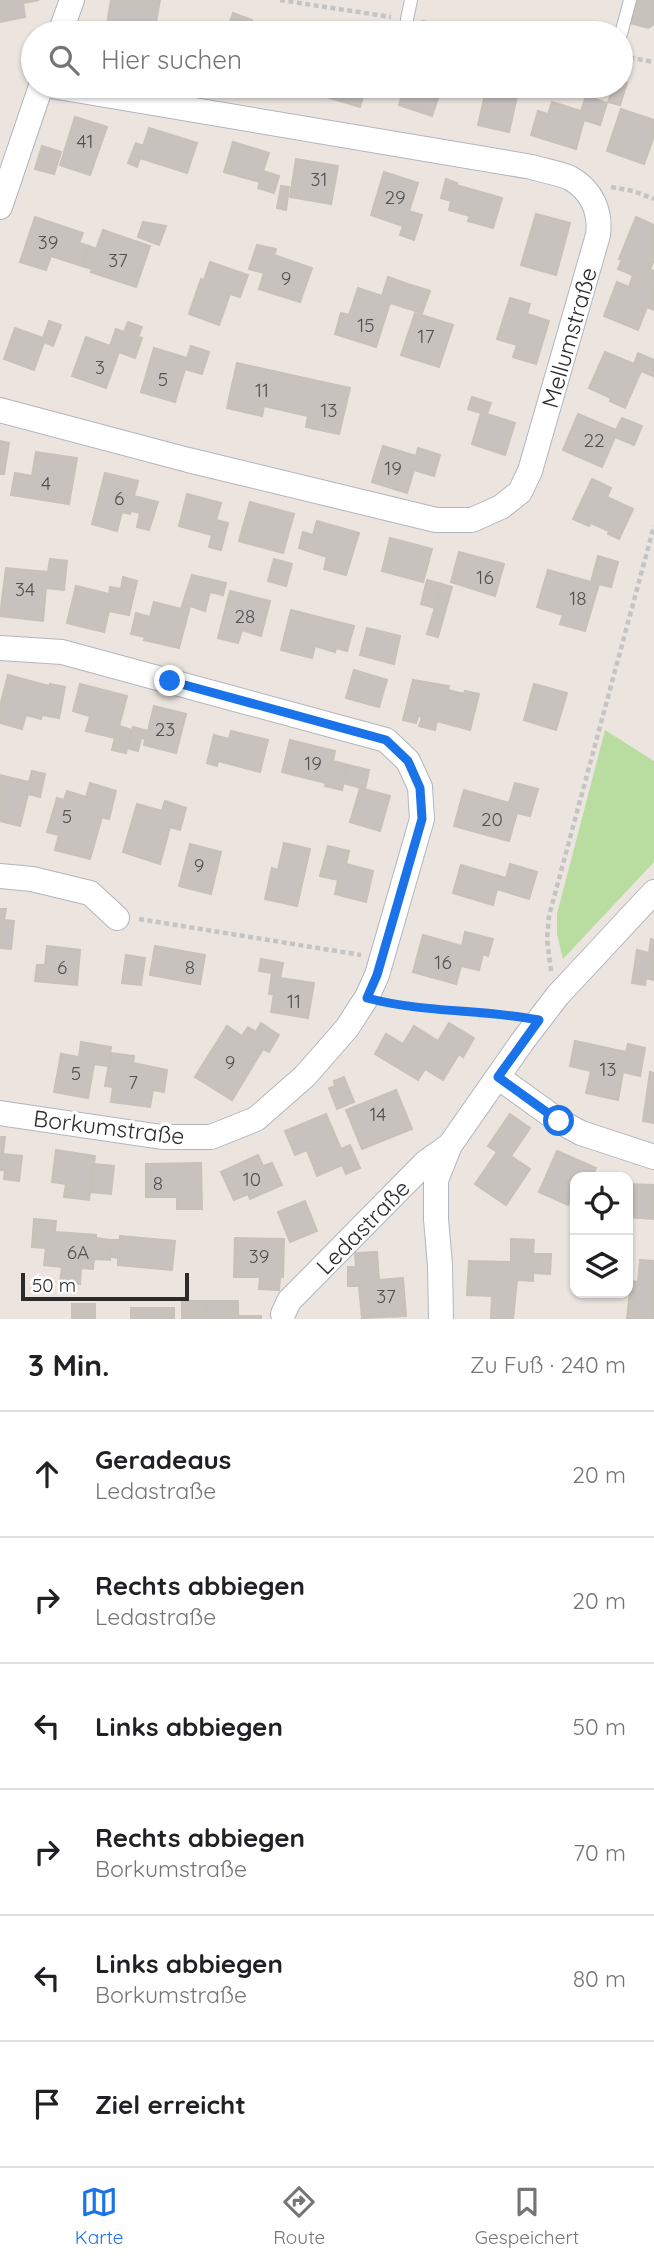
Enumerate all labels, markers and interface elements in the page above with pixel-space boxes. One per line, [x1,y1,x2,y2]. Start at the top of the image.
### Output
search box [21,21,633,98]
icon: search [45,41,83,79]
text: Hier suchen [101,43,242,76]
house number: 41 [77,129,93,153]
house number: 31 [311,167,328,191]
house number: 29 [384,185,406,209]
house number: 39 [38,230,58,254]
house number: 37 [108,248,128,272]
street label: Mellumstraße [535,264,602,411]
house number: 9 [281,266,291,290]
house number: 15 [357,313,375,337]
house number: 17 [418,324,435,348]
house number: 3 [95,355,105,379]
house number: 5 [158,367,168,391]
house number: 11 [255,378,269,402]
house number: 13 [321,398,338,422]
house number: 22 [583,428,605,452]
house number: 19 [384,456,402,480]
house number: 4 [41,471,51,495]
house number: 6 [114,486,124,510]
house number: 16 [476,565,494,589]
house number: 34 [15,577,35,601]
house number: 18 [569,586,587,610]
house number: 28 [235,604,255,628]
route end [154,665,185,696]
house number: 23 [155,717,175,741]
house number: 19 [304,751,322,775]
house number: 5 [62,804,72,828]
house number: 20 [481,807,503,831]
house number: 9 [194,853,204,877]
house number: 16 [434,950,452,974]
house number: 6 [57,955,67,979]
house number: 8 [185,955,195,979]
house number: 11 [287,989,301,1013]
house number: 9 [225,1050,235,1074]
house number: 13 [600,1057,617,1081]
house number: 5 [71,1061,81,1085]
house number: 7 [128,1070,138,1094]
house number: 14 [370,1102,386,1126]
street label: Borkumstraße [32,1103,186,1151]
route start [543,1105,574,1136]
house number: 10 [243,1167,261,1191]
house number: 8 [153,1171,163,1195]
map controls [570,1172,633,1298]
button: locate [570,1172,633,1235]
street label: Ledastraße [310,1173,415,1280]
button: layers [570,1235,633,1298]
house number: 6A [67,1240,89,1264]
house number: 39 [249,1244,269,1268]
scale bar [21,1270,189,1302]
text: 50 m [32,1273,76,1297]
house number: 37 [376,1284,396,1308]
text: 3 Min. [28,1346,110,1384]
text: Zu Fuß · 240 m [470,1350,626,1379]
text: Geradeaus [95,1443,231,1476]
icon: ahead [28,1455,66,1493]
text: 20 m [572,1460,626,1489]
text: Ledastraße [95,1476,216,1505]
text: Rechts abbiegen [95,1569,305,1602]
icon: right [28,1581,66,1619]
text: 20 m [572,1586,626,1615]
text: Ledastraße [95,1602,216,1631]
icon: left [28,1707,66,1745]
text: Links abbiegen [95,1710,283,1743]
text: 50 m [573,1712,626,1741]
text: Rechts abbiegen [95,1821,305,1854]
icon: right [28,1833,66,1871]
text: 70 m [573,1838,626,1867]
text: Borkumstraße [95,1854,247,1883]
text: Links abbiegen [95,1947,283,1980]
icon: left [28,1959,66,1997]
text: 80 m [573,1964,626,1993]
text: Borkumstraße [95,1980,247,2009]
icon: arrive [28,2085,66,2123]
text: Ziel erreicht [95,2088,246,2121]
tab: Karte [75,2183,124,2249]
tab: Route [273,2183,325,2249]
tab: Gespeichert [475,2183,579,2249]

